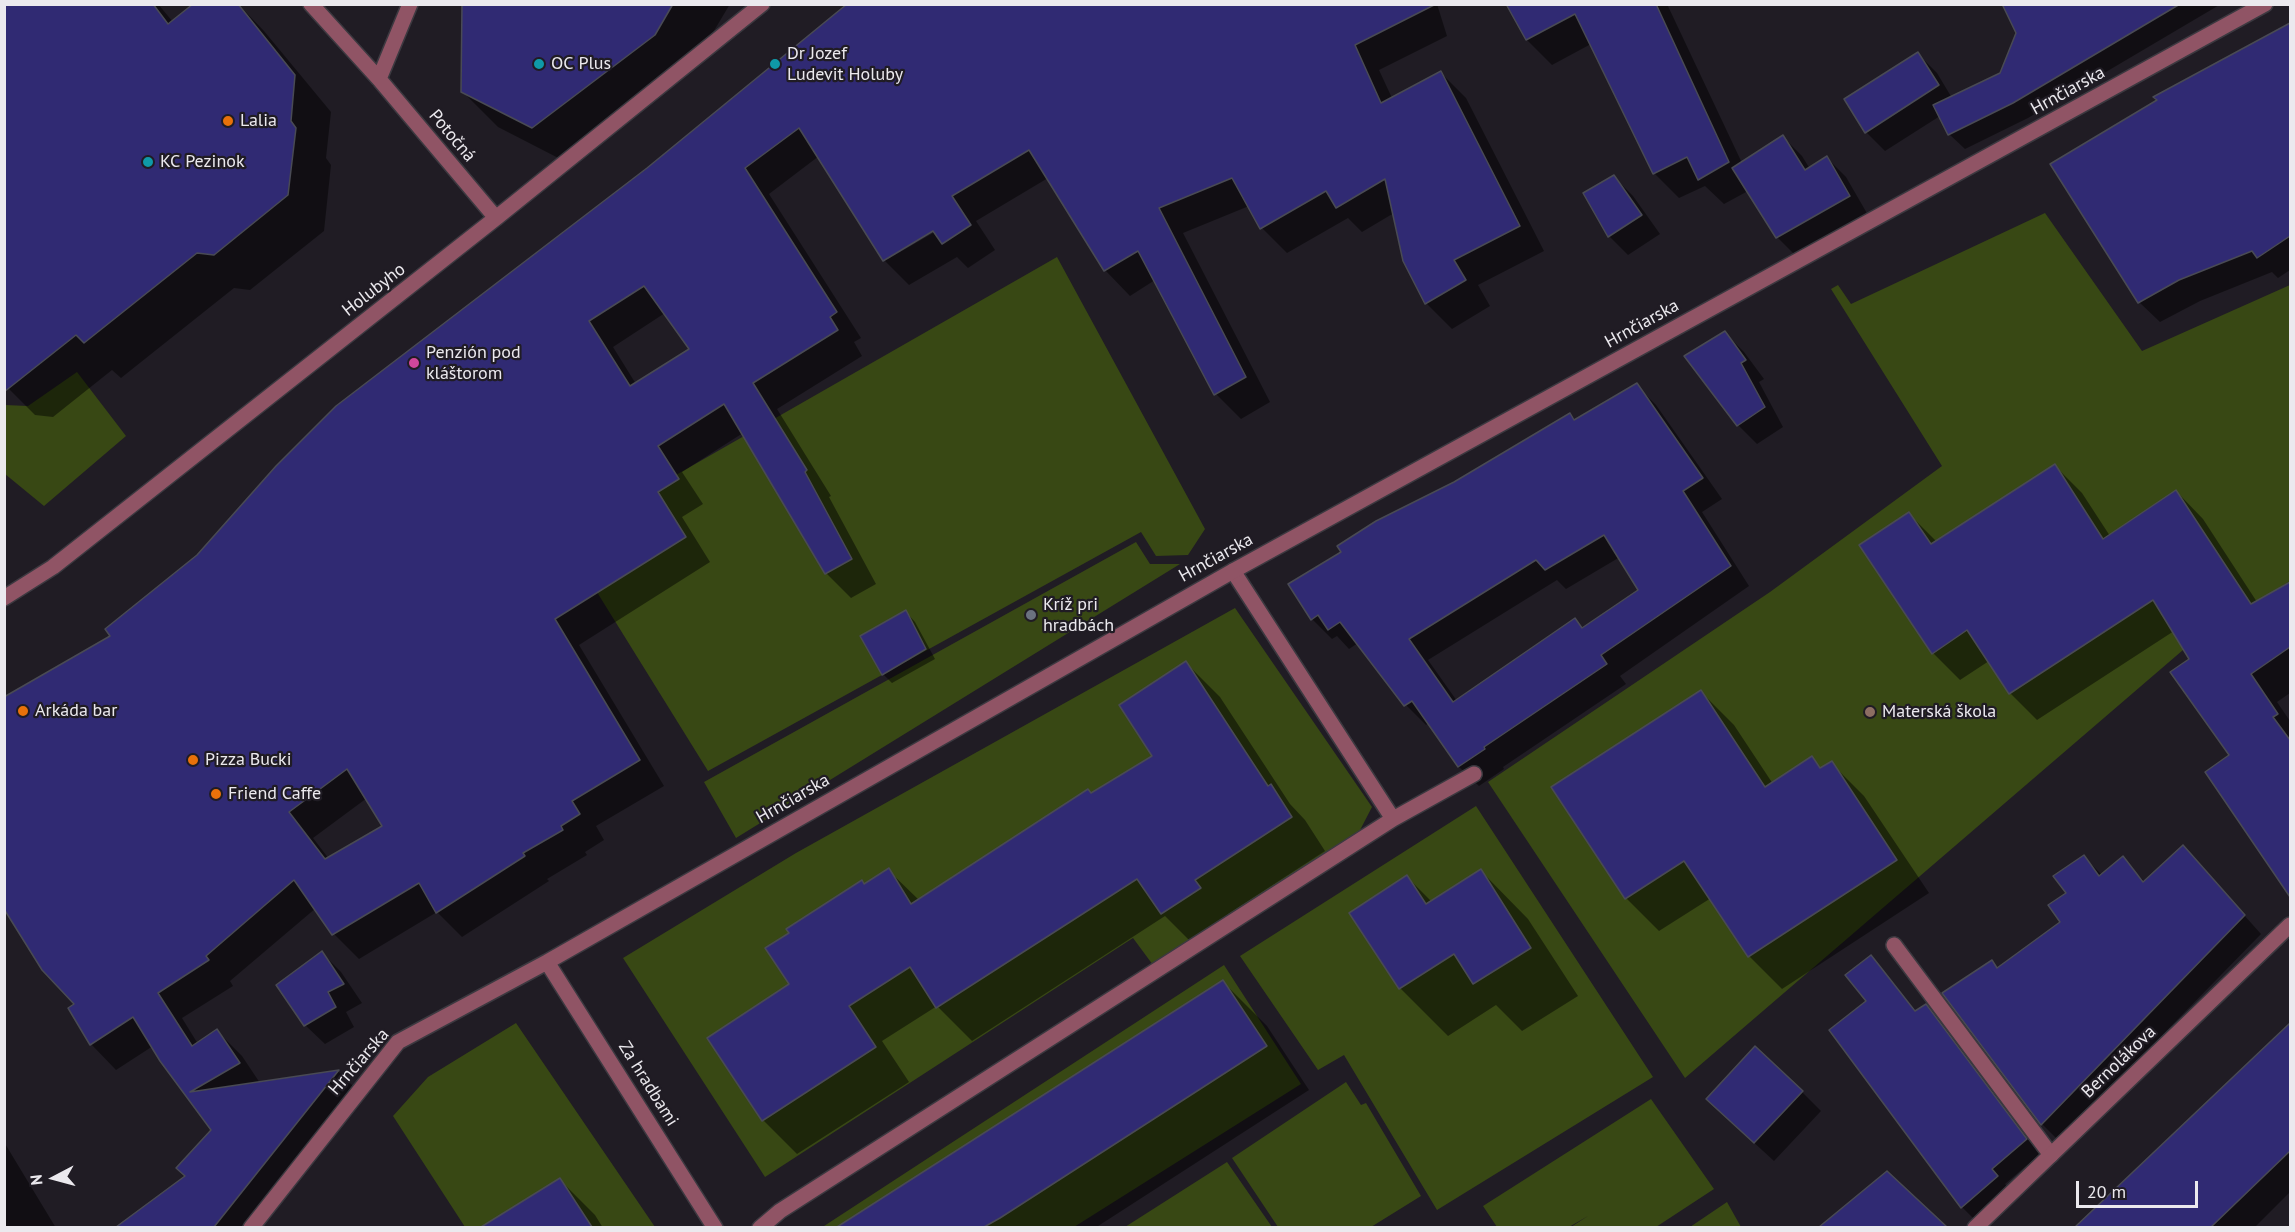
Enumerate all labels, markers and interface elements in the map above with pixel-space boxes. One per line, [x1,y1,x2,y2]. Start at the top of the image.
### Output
place label: Dr Jozef Ludevit Holuby [787,43,903,86]
place label: OC Plus [551,53,611,75]
marker: OC Plus [532,57,546,71]
marker: Dr Jozef Ludevit Holuby [768,57,782,71]
street label: Hrnčiarska [2027,62,2109,120]
street label: Potočná [424,105,480,167]
place label: Lalia [240,110,277,132]
marker: Lalia [221,114,235,128]
place label: KC Pezinok [160,151,245,173]
marker: KC Pezinok [141,155,155,169]
street label: Holubyho [338,259,410,321]
street label: Hrnčiarska [1601,295,1683,353]
place label: Penzión pod kláštorom [426,342,521,385]
marker: Penzión pod kláštorom [407,356,421,370]
street label: Hrnčiarska [1175,529,1257,587]
place label: Kríž pri hradbách [1043,594,1114,636]
marker: Kríž pri hradbách [1024,608,1038,622]
place label: Arkáda bar [35,700,117,722]
place label: Materská škola [1882,701,1996,723]
marker: Arkáda bar [16,704,30,718]
marker: Materská škola [1863,705,1877,719]
place label: Pizza Bucki [205,749,291,771]
marker: Pizza Bucki [186,753,200,767]
street label: Hrnčiarska [752,769,834,829]
place label: Friend Caffe [228,783,321,805]
marker: Friend Caffe [209,787,223,801]
street label: Bernolákova [2077,1021,2161,1103]
street label: Hrnčiarska [324,1024,394,1100]
street label: Za hradbami [613,1038,683,1130]
north arrow [24,1148,84,1208]
scale bar [2079,1169,2200,1207]
text: N [26,1174,47,1186]
text: 20 m [2087,1180,2126,1203]

